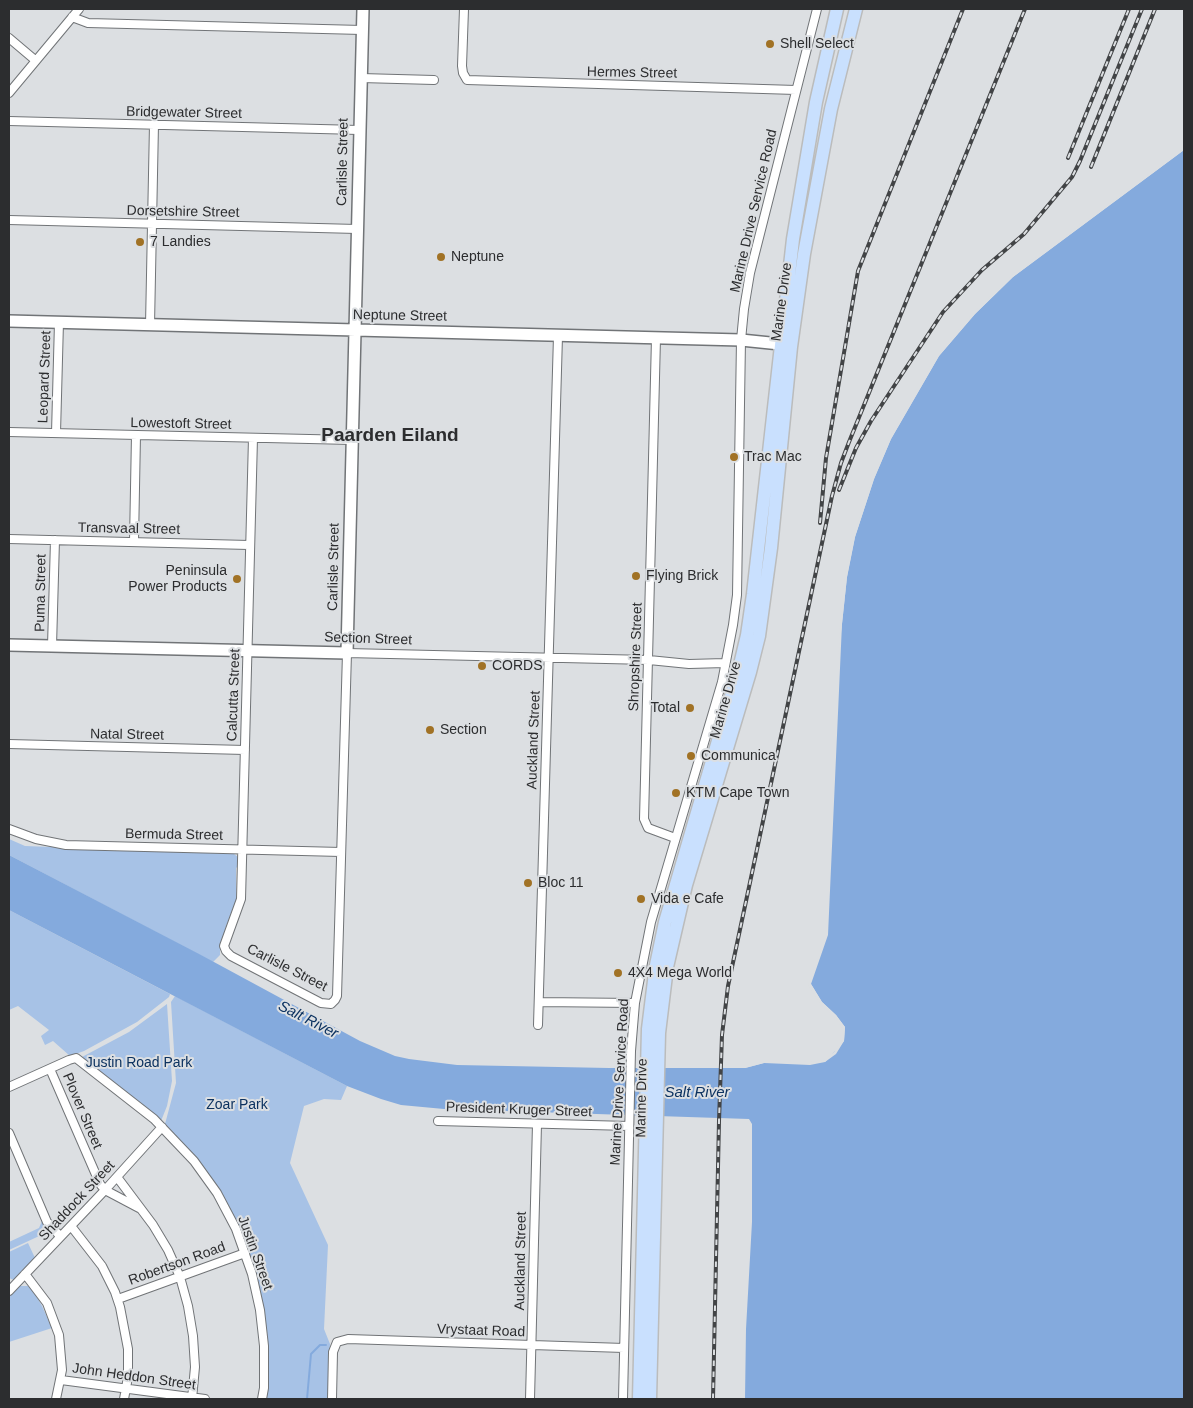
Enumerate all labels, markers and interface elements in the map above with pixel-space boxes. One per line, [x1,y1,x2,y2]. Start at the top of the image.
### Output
place label: Shell Select [780,36,854,52]
marker: Shell Select [764,38,776,50]
street label: Hermes Street [587,64,677,82]
street label: Bridgewater Street [126,104,242,122]
street label: Carlisle Street [334,118,352,206]
street label: Marine Drive Service Road [727,128,781,294]
street label: Dorsetshire Street [126,203,240,221]
place label: 7 Landies [150,234,211,250]
marker: 7 Landies [134,236,146,248]
place label: Neptune [451,249,504,265]
marker: Neptune [435,251,447,263]
street label: Marine Drive [768,262,796,342]
street label: Neptune Street [353,307,447,325]
street label: Leopard Street [35,330,55,424]
street label: Lowestoft Street [130,415,232,433]
district label: Paarden Eiland [321,425,459,447]
place label: Trac Mac [744,449,802,465]
marker: Trac Mac [728,451,740,463]
street label: Transvaal Street [78,520,180,538]
street label: Carlisle Street [325,523,343,611]
street label: Puma Street [32,554,50,632]
place label: Peninsula Power Products [128,563,227,596]
place label: Flying Brick [646,568,718,584]
marker: Flying Brick [630,570,642,582]
marker: Peninsula Power Products [231,573,243,585]
street label: Shropshire Street [626,602,646,712]
street label: Section Street [324,629,412,649]
street label: Calcutta Street [224,648,244,742]
place label: CORDS [492,658,543,674]
marker: CORDS [476,660,488,672]
street label: Marine Drive [707,660,745,740]
street label: Auckland Street [524,690,544,790]
place label: Total [650,700,680,716]
marker: Total [684,702,696,714]
place label: Section [440,722,487,738]
marker: Section [424,724,436,736]
street label: Natal Street [90,726,164,744]
place label: Communica [701,748,776,764]
marker: Communica [685,750,697,762]
place label: KTM Cape Town [686,785,789,801]
marker: KTM Cape Town [670,787,682,799]
street label: Bermuda Street [125,826,223,844]
place label: Bloc 11 [538,875,584,891]
marker: Bloc 11 [522,877,534,889]
place label: Vida e Cafe [651,891,724,907]
marker: Vida e Cafe [635,893,647,905]
street label: Carlisle Street [244,941,330,995]
place label: 4X4 Mega World [628,965,732,981]
marker: 4X4 Mega World [612,967,624,979]
water label: Salt River [275,997,341,1043]
street label: Marine Drive Service Road [607,998,633,1166]
park label: Justin Road Park [86,1055,192,1071]
street label: Marine Drive [633,1058,651,1138]
street label: Plover Street [58,1070,106,1152]
water label: Salt River [664,1084,730,1102]
park label: Zoar Park [206,1097,268,1113]
street label: President Kruger Street [446,1099,592,1121]
street label: Shaddock Street [36,1157,118,1245]
street label: Auckland Street [512,1211,530,1311]
street label: Justin Street [234,1214,276,1292]
street label: Robertson Road [126,1239,228,1289]
street label: Vrystaat Road [437,1321,525,1341]
street label: John Heddon Street [71,1360,197,1394]

